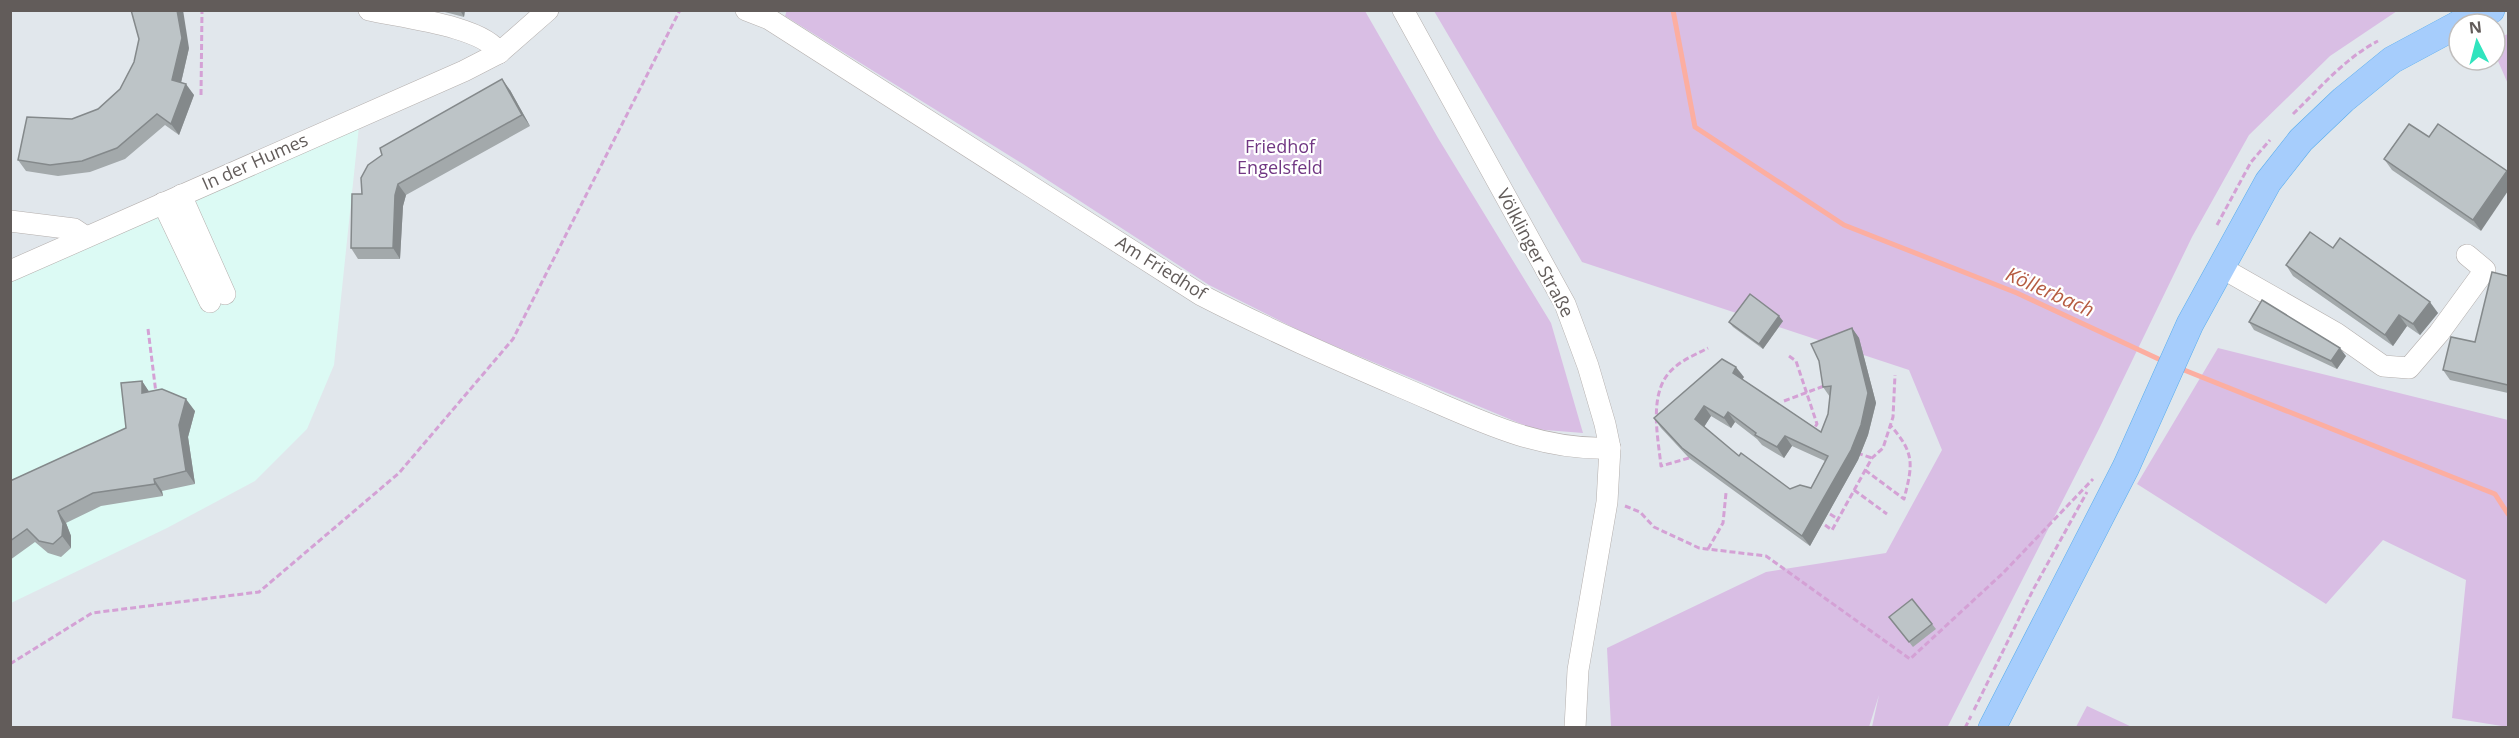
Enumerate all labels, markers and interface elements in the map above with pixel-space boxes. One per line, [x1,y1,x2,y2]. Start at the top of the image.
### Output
north arrow [2447,12,2507,72]
text: N [2468,15,2483,39]
street label: In der Humes [198,127,311,195]
park label: Friedhof Engelsfeld [1237,134,1323,179]
street label: Völklinger Straße [1492,184,1580,321]
street label: Am Friedhof [1112,230,1212,305]
water label: Köllerbach [2002,260,2099,323]

